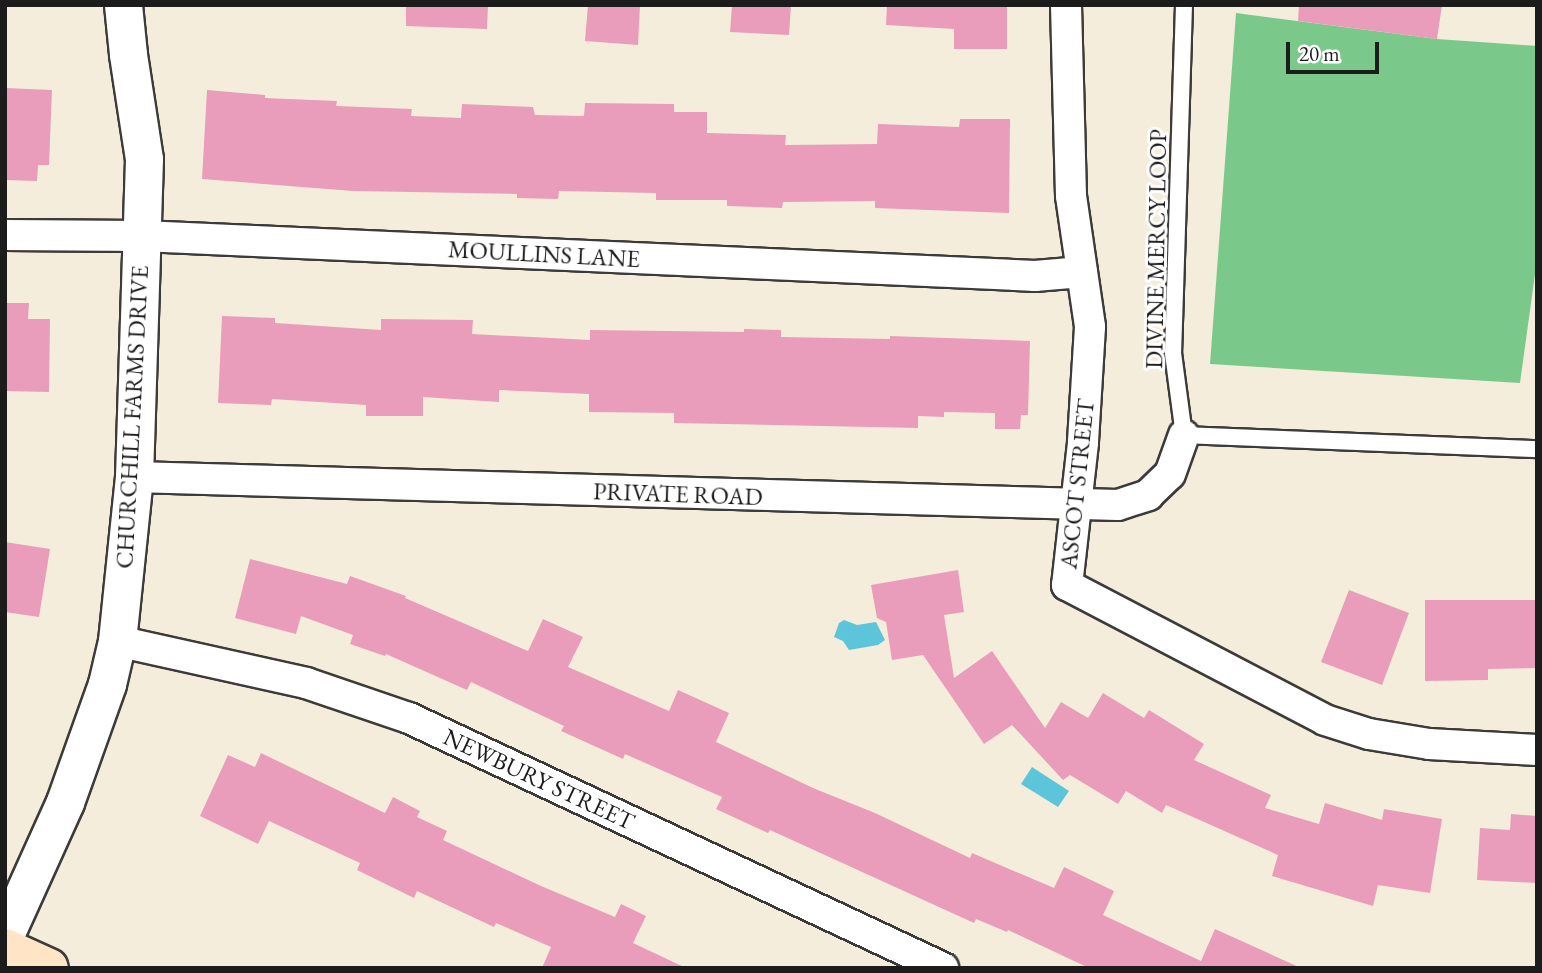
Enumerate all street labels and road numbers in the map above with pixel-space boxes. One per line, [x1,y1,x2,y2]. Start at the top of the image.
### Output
street label: DIVINE MERCY LOOP [1140,129,1172,369]
street label: MOULLINS LANE [447,235,641,273]
street label: CHURCHILL FARMS DRIVE [110,265,154,569]
street label: ASCOT STREET [1054,397,1100,571]
street label: PRIVATE ROAD [593,477,763,511]
street label: NEWBURY STREET [439,722,639,836]

